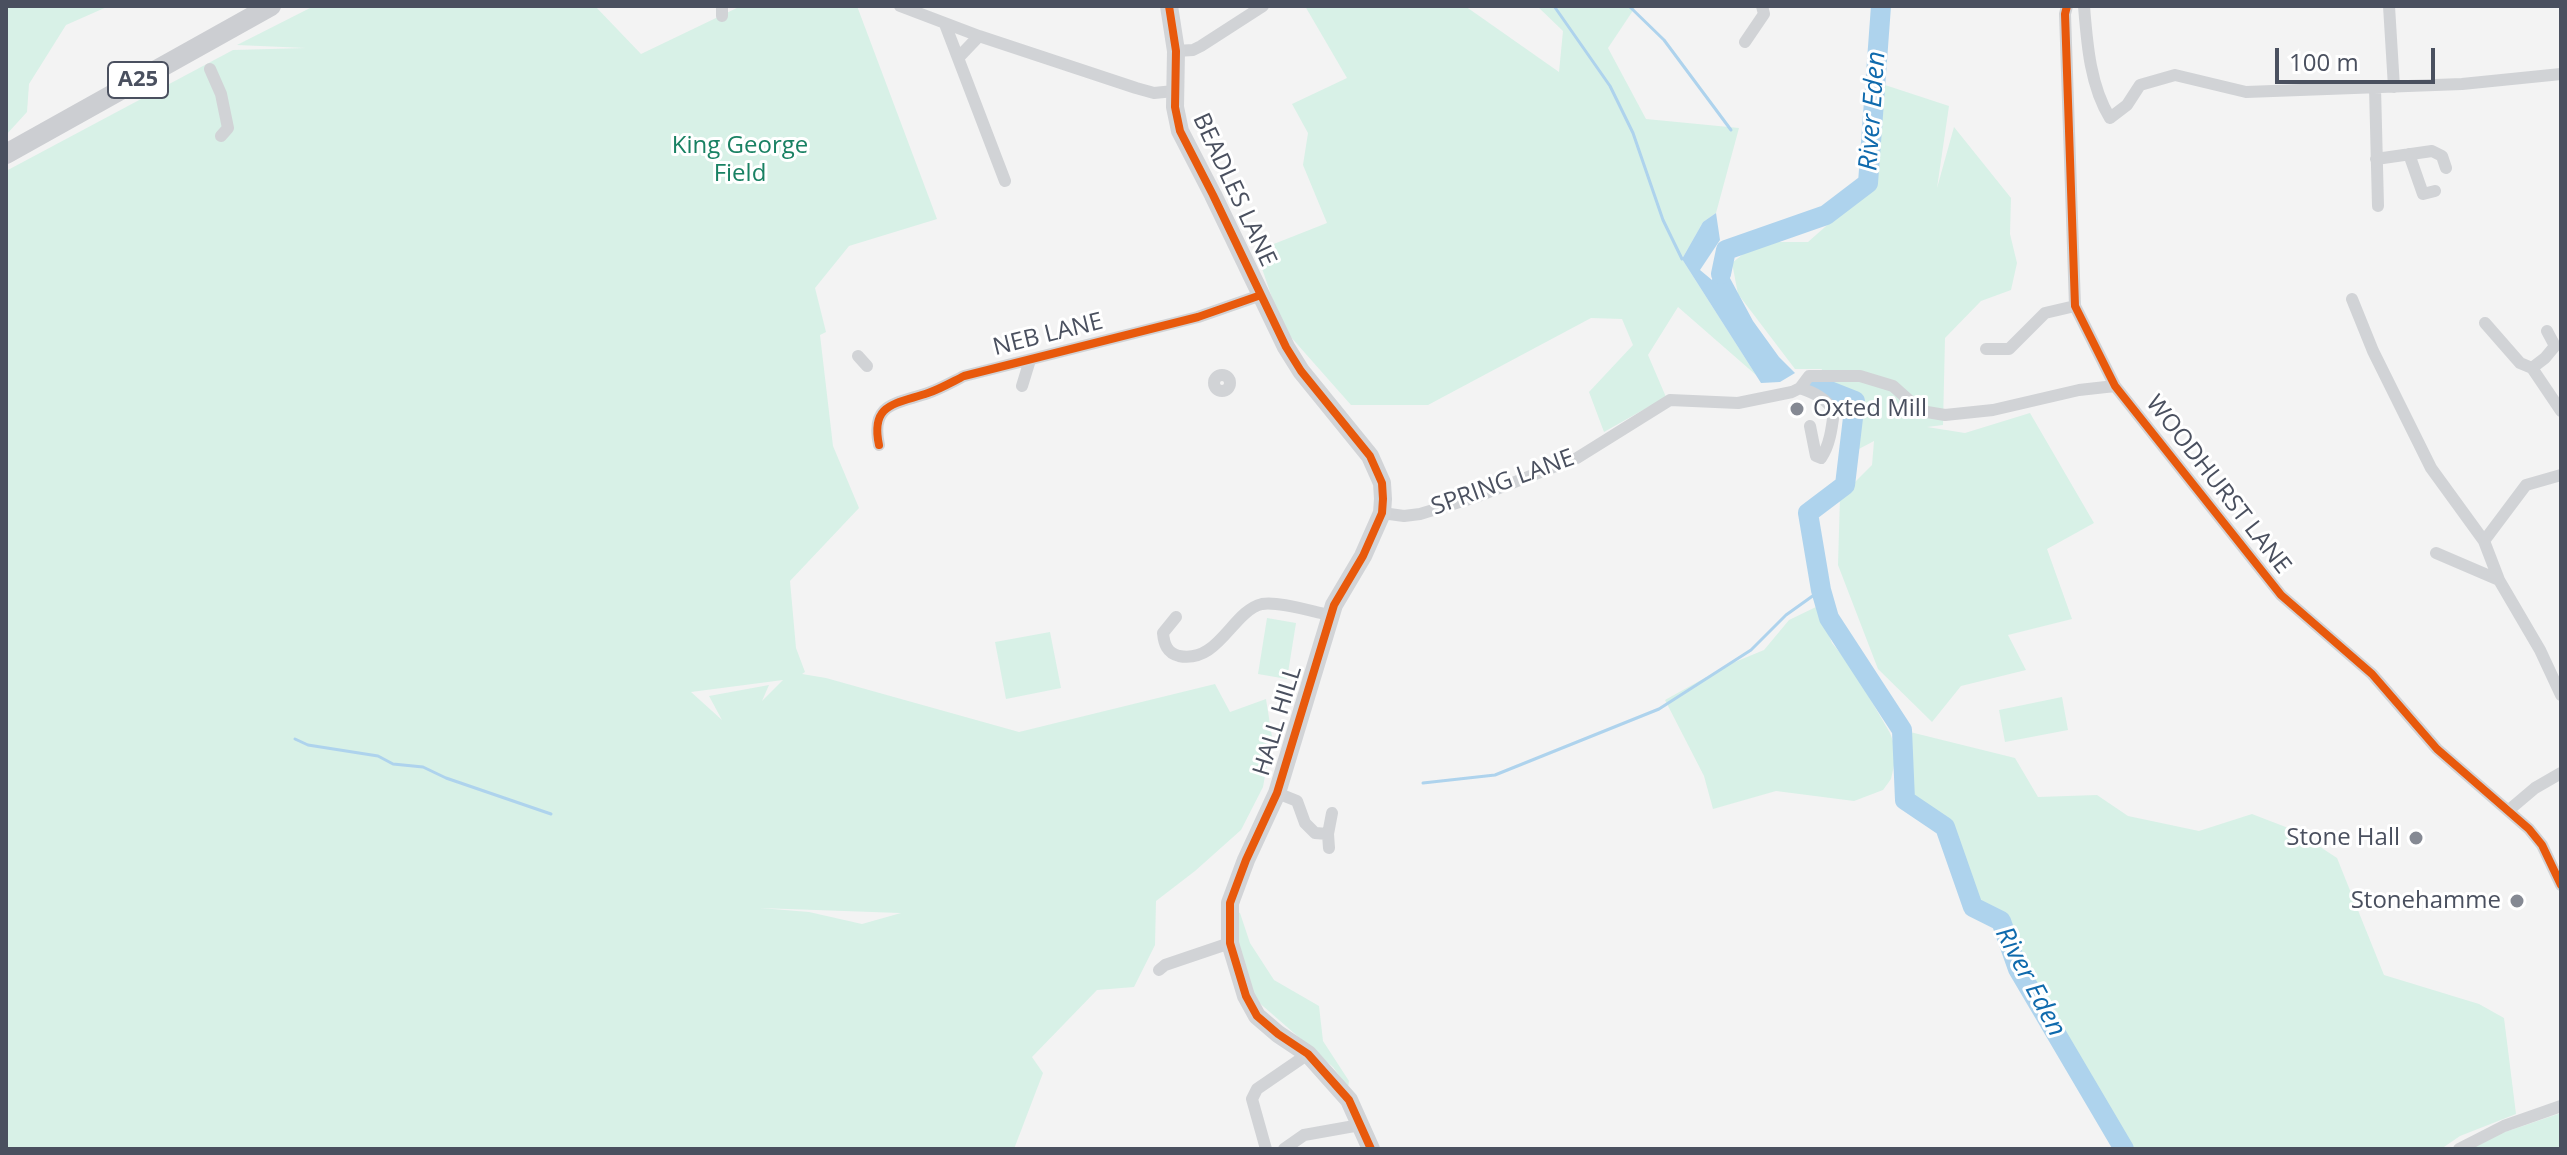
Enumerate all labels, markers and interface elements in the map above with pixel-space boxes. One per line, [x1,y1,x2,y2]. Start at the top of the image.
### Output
scale bar [2279,32,2439,82]
text: 100 m [2289,45,2359,78]
water label: River Eden [1853,50,1893,172]
road number: A25 [108,62,168,98]
street label: BEADLES LANE [1186,109,1282,271]
park label: King George Field [672,132,808,188]
street label: NEB LANE [990,307,1106,363]
street label: WOODHURST LANE [2139,390,2297,580]
place label: Oxted Mill [1813,395,1927,423]
marker: Oxted Mill [1788,400,1806,418]
street label: SPRING LANE [1428,444,1578,522]
street label: HALL HILL [1248,662,1308,780]
place label: Stone Hall [2286,824,2400,852]
marker: Stone Hall [2407,829,2425,847]
place label: Stonehamme [2351,887,2501,915]
marker: Stonehamme [2508,892,2526,910]
water label: River Eden [1988,922,2072,1042]

